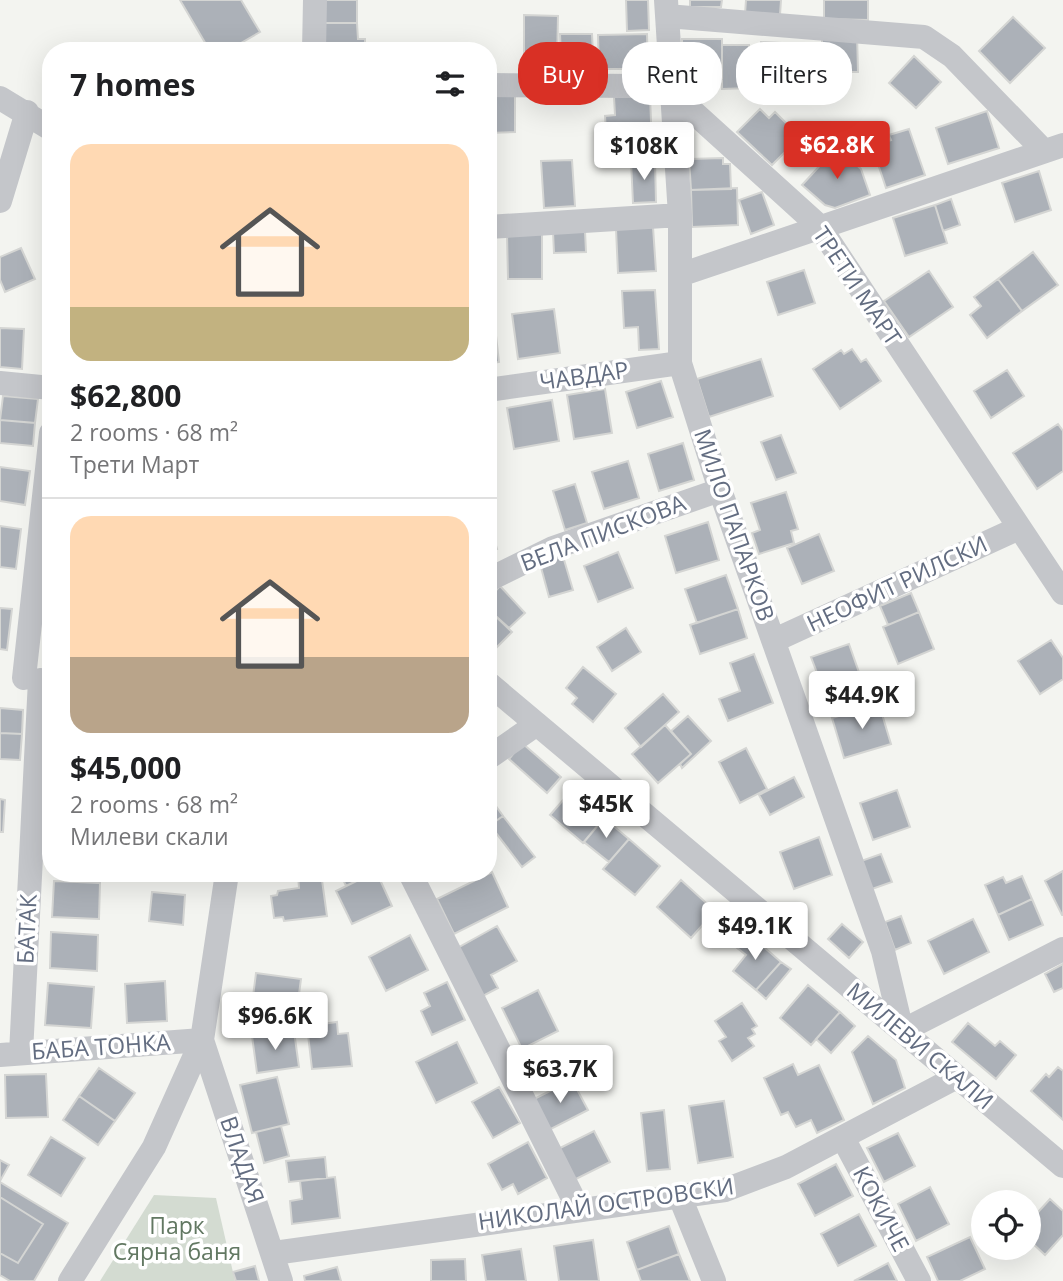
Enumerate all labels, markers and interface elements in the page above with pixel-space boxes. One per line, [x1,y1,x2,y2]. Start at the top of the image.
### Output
chip: Buy [518,42,608,105]
chip: Rent [622,42,722,105]
chip: Filters [736,42,852,105]
text: 7 homes [70,64,195,105]
icon: filters [431,65,469,103]
pin: $108K [595,122,693,182]
pin: $62.8K [780,122,894,181]
text: $62.8K [800,128,874,160]
text: $108K [610,129,678,161]
icon: home [207,189,333,315]
street label: ТРЕТИ МАРТ [806,220,910,352]
street label: ЧАВДАР [537,353,630,397]
text: $62,800 [70,375,181,416]
text: 2 rooms · 68 m² [70,416,238,448]
street label: МИЛО ПАПАРКОВ [687,424,783,625]
text: Трети Март [70,448,199,480]
street label: ВЕЛА ПИСКОВА [516,486,690,578]
street label: НЕОФИТ РИЛСКИ [801,527,992,639]
icon: home [207,561,333,687]
pin: $44.9K [805,672,919,731]
text: $44.9K [825,678,899,710]
text: $45,000 [70,747,181,788]
pin: $45K [565,780,647,840]
text: $45K [579,787,633,819]
text: 2 rooms · 68 m² [70,788,238,820]
text: Милеви скали [70,820,229,852]
street label: БАТАК [8,892,44,965]
pin: $49.1K [698,902,812,962]
text: $49.1K [718,909,792,941]
street label: МИЛЕВИ СКАЛИ [841,974,1001,1116]
pin: $96.6K [218,992,332,1052]
text: $96.6K [238,999,312,1031]
street label: БАБА ТОНКА [30,1025,172,1067]
pin: $63.7K [503,1046,617,1105]
text: $63.7K [523,1052,597,1084]
street label: ВЛАДАЯ [213,1112,273,1208]
street label: КОКИЧЕ [846,1160,918,1257]
street label: НИКОЛАЙ ОСТРОВСКИ [476,1169,736,1237]
map controls [971,1190,1041,1260]
button: locate [971,1190,1041,1260]
park label: Парк Сярна баня [113,1209,241,1267]

